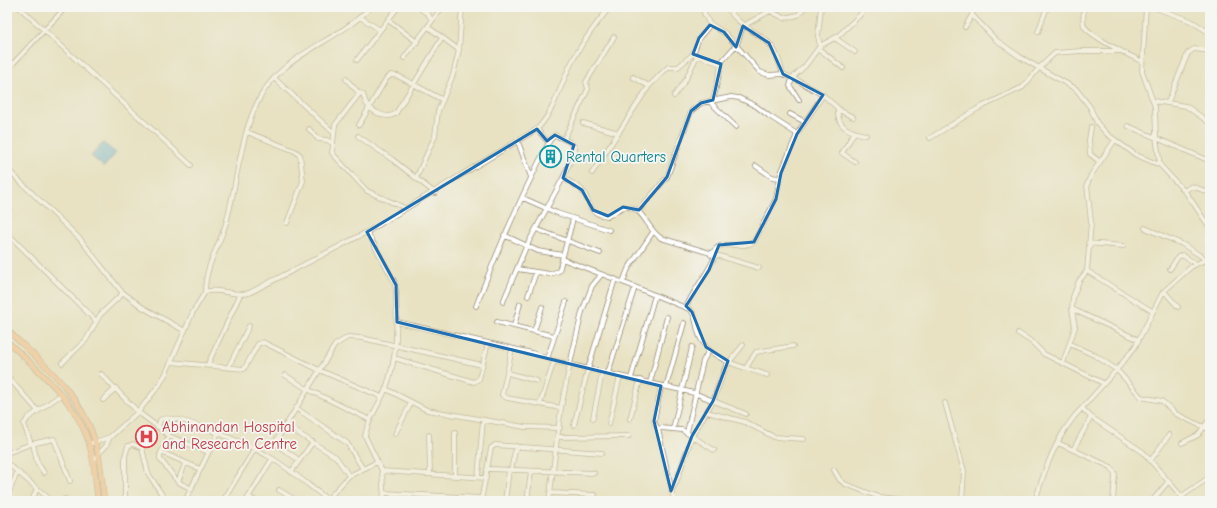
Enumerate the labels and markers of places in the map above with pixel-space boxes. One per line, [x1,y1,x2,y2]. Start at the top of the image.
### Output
building icon: Rental Quarters [537,144,563,170]
place label: Rental Quarters [566,148,666,166]
place label: Abhinandan Hospital and Research Centre [162,418,297,453]
hospital icon: Abhinandan Hospital and Research Centre [133,423,159,449]

